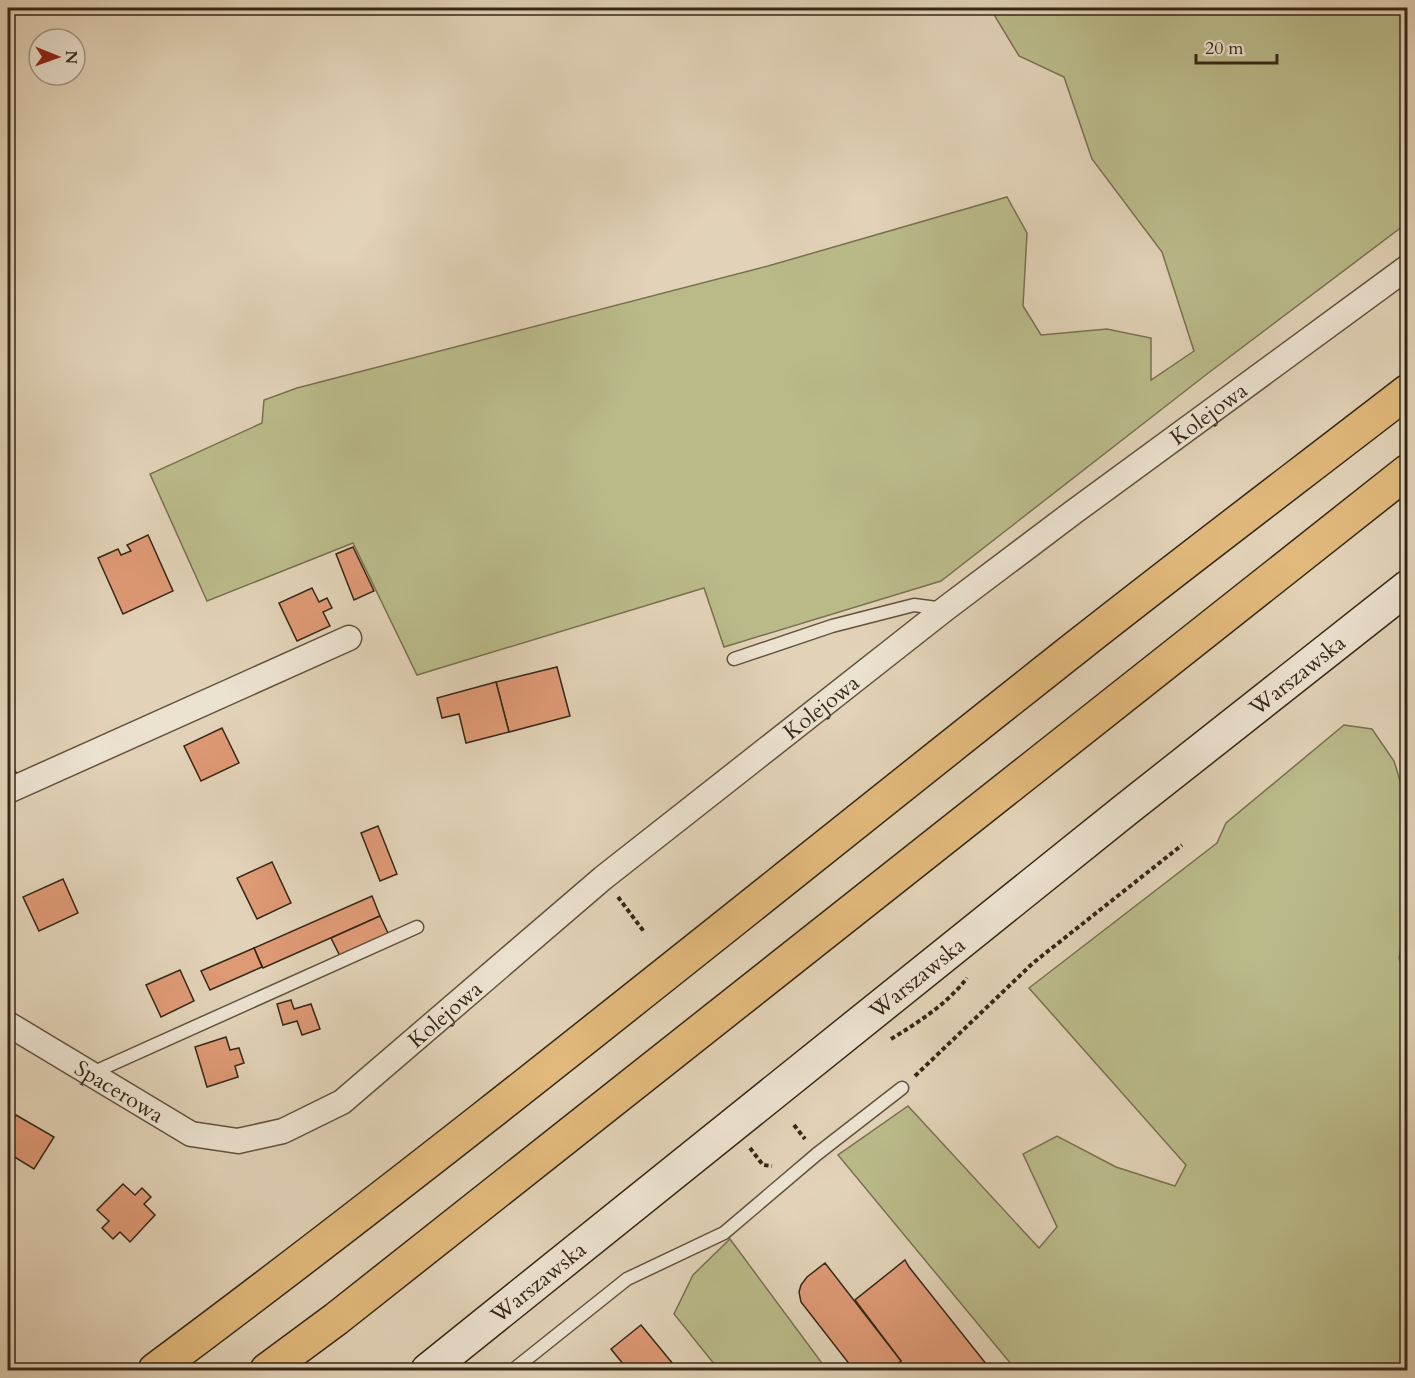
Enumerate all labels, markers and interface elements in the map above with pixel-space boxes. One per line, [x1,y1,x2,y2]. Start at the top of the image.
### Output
north arrow [27,27,87,87]
scale bar [1196,27,1277,65]
text: 20 m [1205,36,1244,61]
text: N [60,50,82,64]
street label: Kolejowa [1164,375,1254,453]
street label: Warszawska [1242,628,1352,723]
street label: Kolejowa [777,668,866,747]
street label: Warszawska [863,930,972,1026]
street label: Kolejowa [402,974,489,1055]
street label: Spacerowa [69,1053,170,1131]
street label: Warszawska [484,1235,593,1331]

